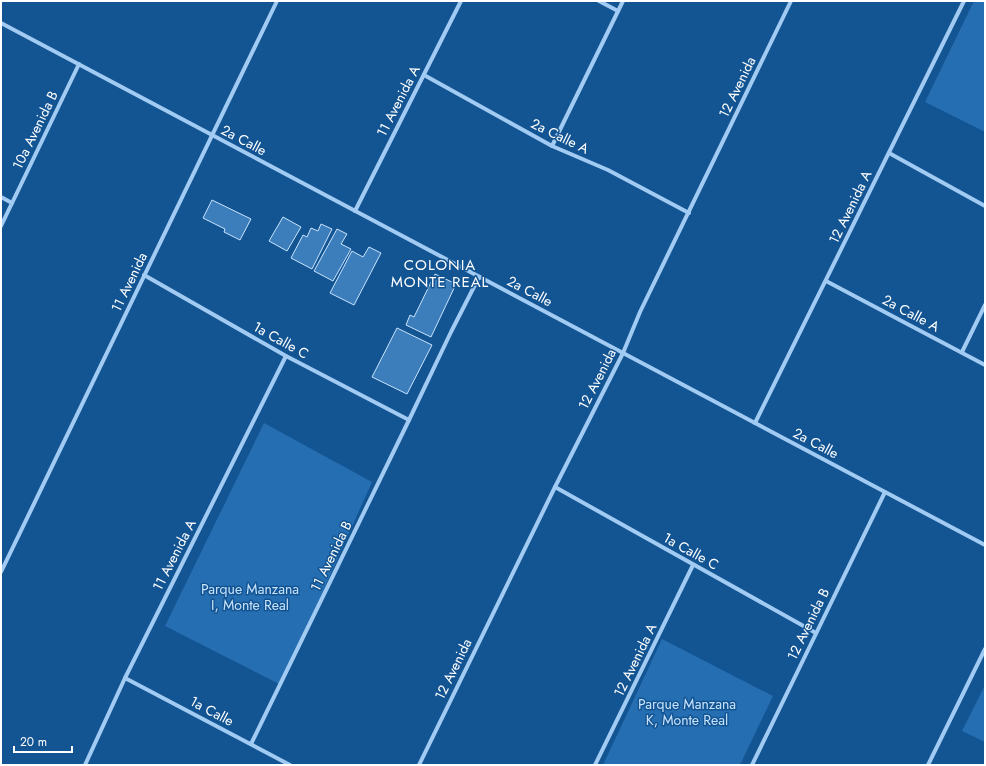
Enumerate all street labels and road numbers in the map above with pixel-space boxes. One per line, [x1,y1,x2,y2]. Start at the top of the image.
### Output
street label: 12 Avenida [714,53,760,121]
street label: 11 Avenida A [371,61,425,140]
street label: 10a Avenida B [7,87,63,173]
street label: 2a Calle A [528,113,593,159]
street label: 2a Calle [218,120,270,160]
street label: 12 Avenida A [824,166,877,247]
street label: 11 Avenida [106,249,152,315]
street label: 2a Calle [504,271,556,311]
street label: 2a Calle A [879,290,944,337]
street label: 1a Calle C [249,316,313,364]
street label: 12 Avenida [573,345,621,413]
street label: 2a Calle [790,423,842,463]
street label: 11 Avenida A [147,515,201,594]
street label: 11 Avenida B [305,517,357,595]
street label: 1a Calle C [659,527,723,575]
street label: 12 Avenida B [782,584,834,663]
street label: 12 Avenida A [609,619,662,700]
street label: 12 Avenida [430,635,476,703]
street label: 1a Calle [186,691,238,731]

